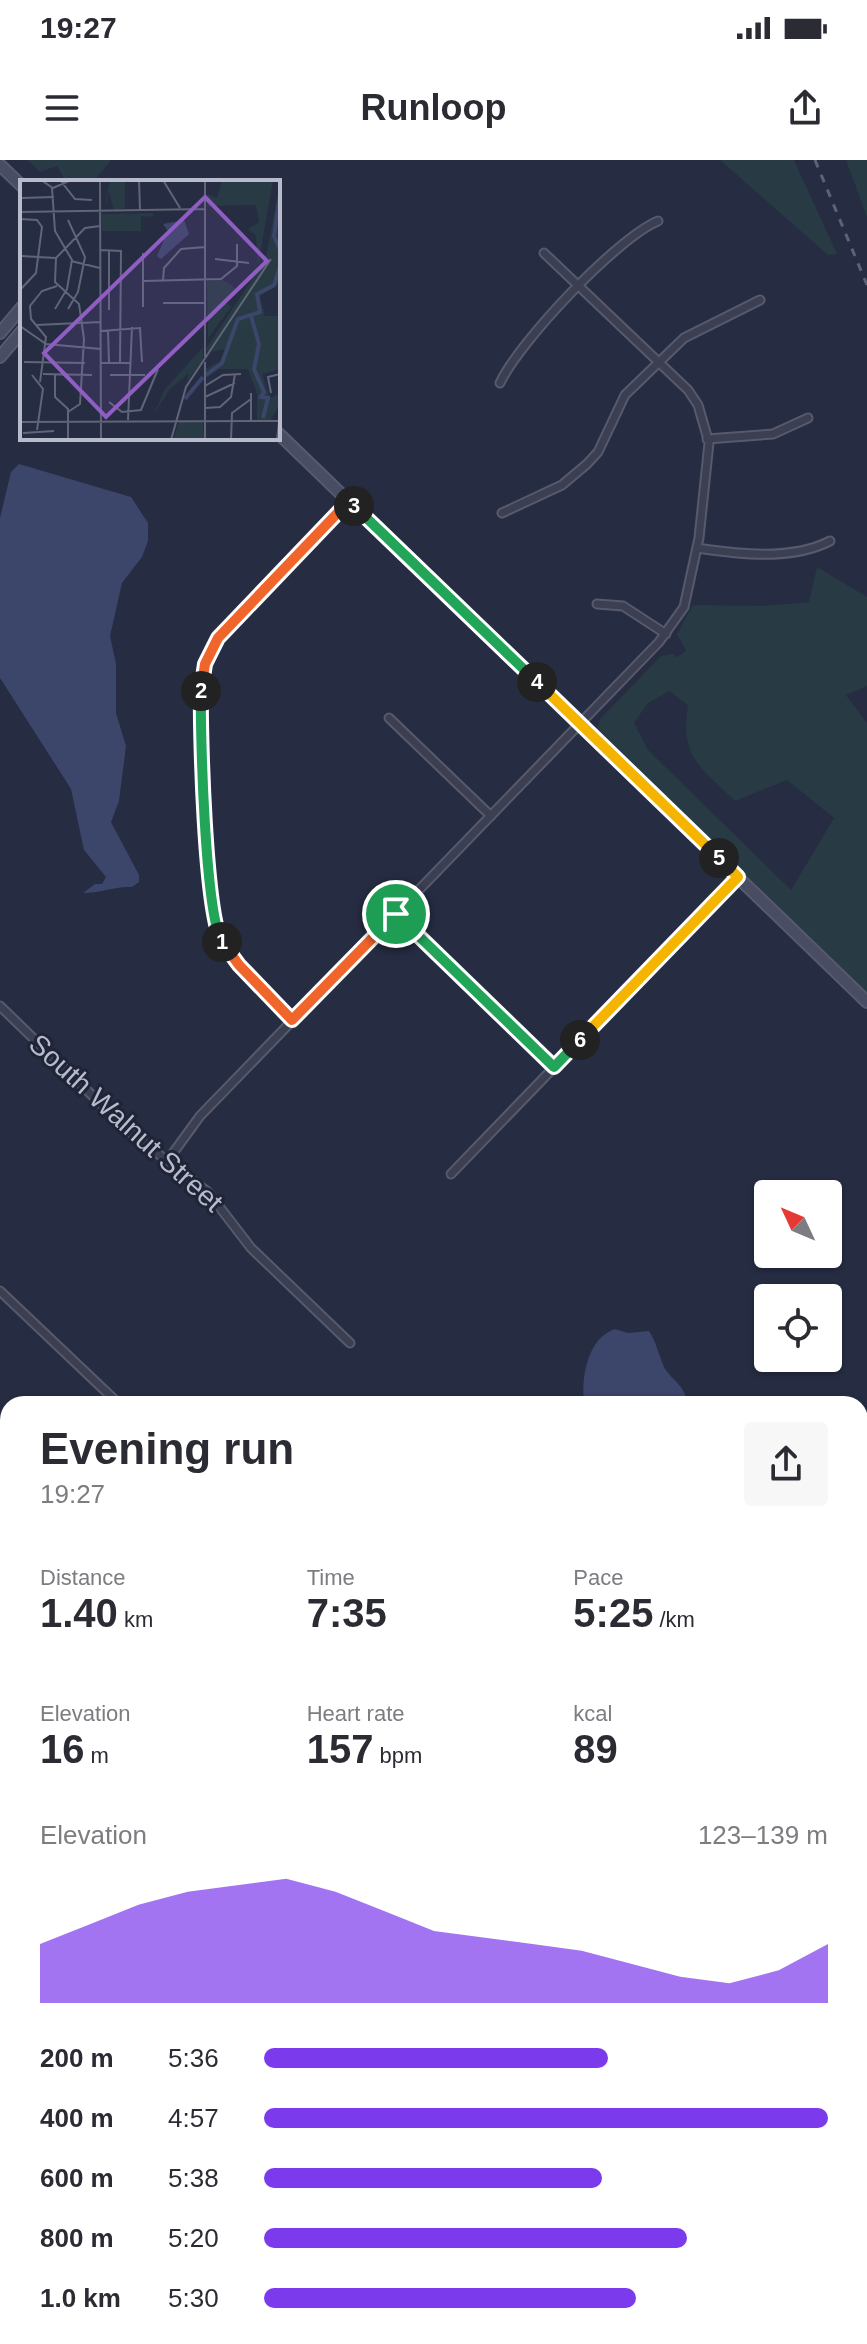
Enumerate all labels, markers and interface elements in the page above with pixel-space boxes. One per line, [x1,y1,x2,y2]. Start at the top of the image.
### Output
text: 19:27 [40,11,117,44]
icon: menu [40,86,84,130]
icon: share [783,86,827,130]
text: Runloop [361,87,506,128]
inset map [20,180,280,440]
pin: 3 [334,486,374,526]
text: 3 [348,493,360,518]
pin: 4 [517,662,557,702]
text: 4 [531,669,543,694]
pin: 2 [181,671,221,711]
text: 2 [195,678,207,703]
pin: 5 [699,838,739,878]
text: 5 [713,845,725,870]
pin [362,880,430,948]
icon: arrive [374,892,418,936]
pin: 1 [202,922,242,962]
text: 1 [216,929,228,954]
pin: 6 [560,1020,600,1060]
text: 6 [574,1027,586,1052]
street label: South Walnut Street [23,1028,229,1218]
north arrow [754,1180,842,1268]
map controls [754,1180,842,1372]
button: locate [754,1284,842,1372]
button: share [744,1422,828,1506]
text: Evening run [40,1424,294,1473]
text: 19:27 [40,1479,105,1509]
text: Distance [40,1565,126,1590]
text: Time [307,1565,355,1590]
text: Pace [573,1565,623,1590]
text: 1.40 [40,1591,118,1635]
text: 7:35 [307,1591,387,1635]
text: 5:25 [573,1591,653,1635]
text: km [118,1607,153,1632]
text: /km [653,1607,695,1632]
text: Elevation [40,1701,131,1726]
text: Heart rate [307,1701,404,1726]
text: kcal [573,1701,612,1726]
text: 16 [40,1727,85,1771]
text: 157 [307,1727,373,1771]
text: 89 [573,1727,618,1771]
text: m [85,1743,109,1768]
text: bpm [373,1743,422,1768]
text: Elevation [40,1820,147,1850]
text: 123–139 m [698,1820,828,1850]
text: 200 m [40,2043,114,2073]
text: 5:36 [168,2043,219,2073]
text: 400 m [40,2103,114,2133]
text: 4:57 [168,2103,219,2133]
text: 600 m [40,2163,114,2193]
text: 5:38 [168,2163,219,2193]
text: 800 m [40,2223,114,2253]
text: 5:20 [168,2223,219,2253]
text: 1.0 km [40,2283,121,2313]
text: 5:30 [168,2283,219,2313]

